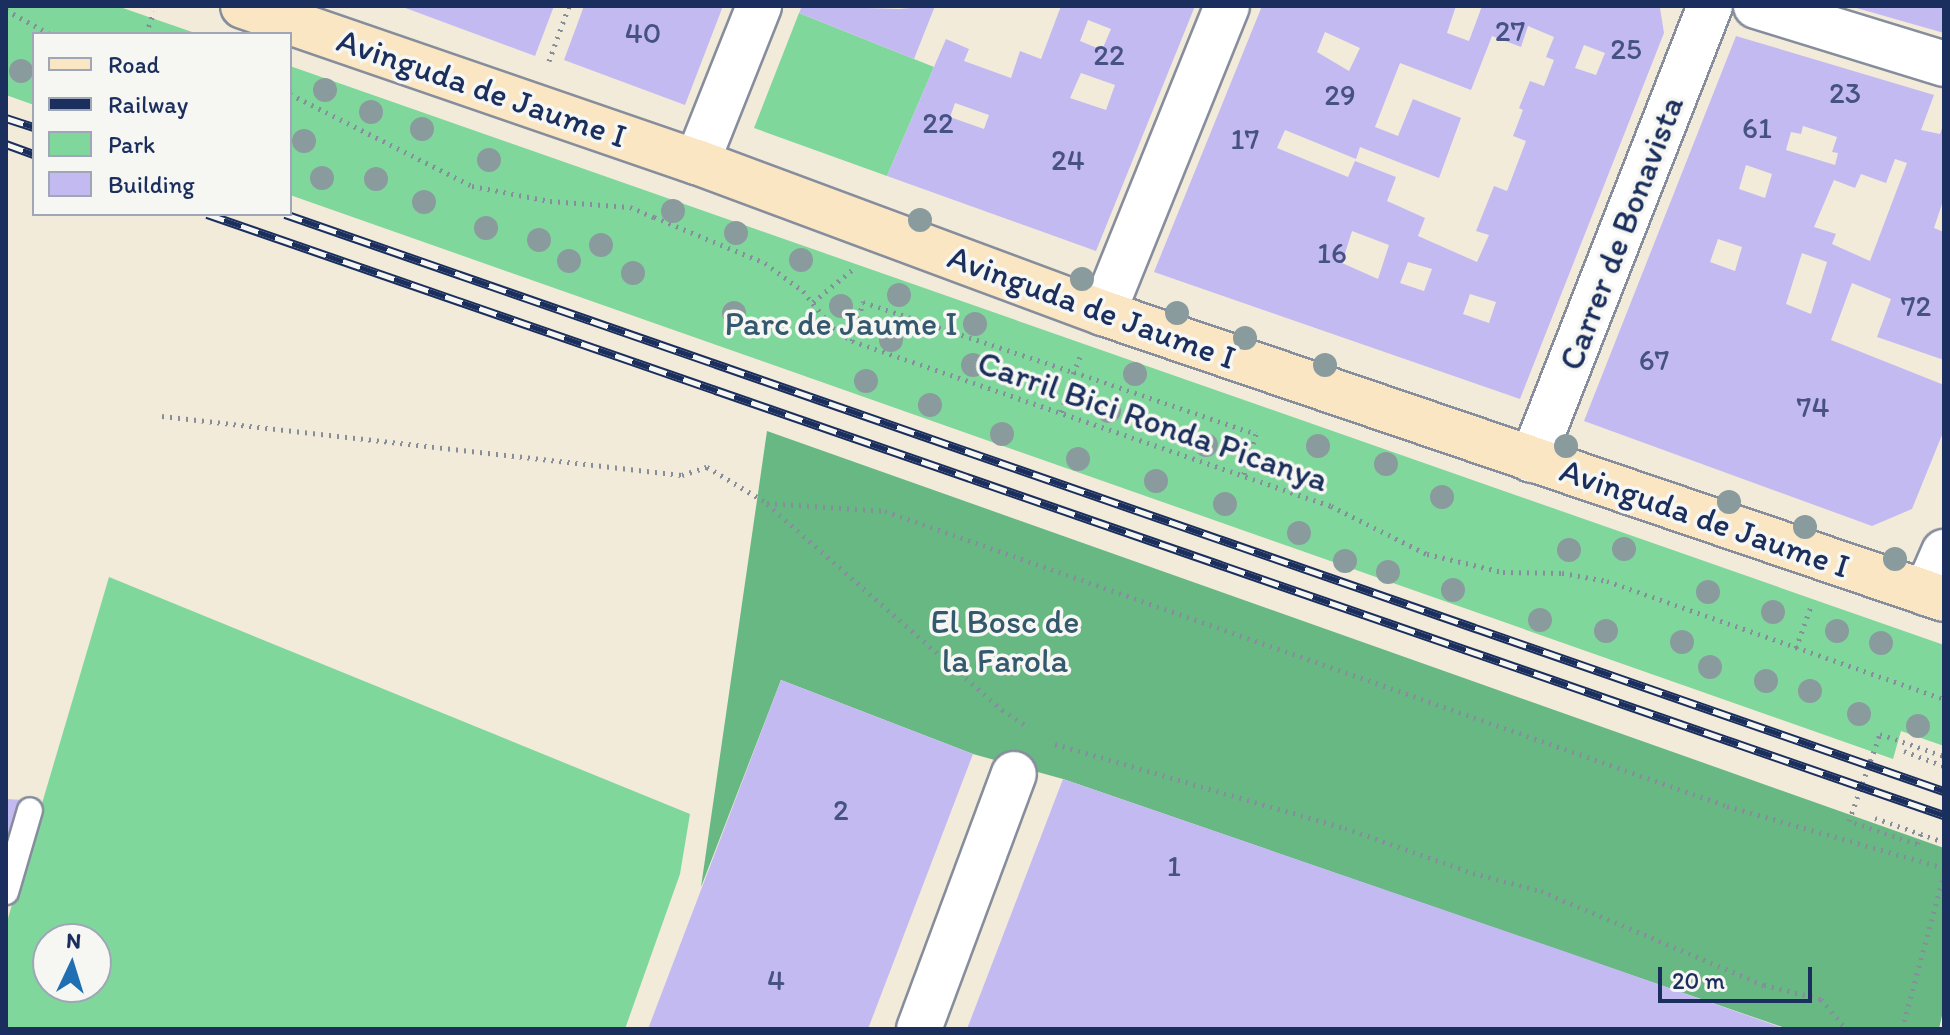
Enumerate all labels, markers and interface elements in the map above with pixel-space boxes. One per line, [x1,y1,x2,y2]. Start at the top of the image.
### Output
house number: 27 [1495,13,1525,49]
house number: 40 [625,15,661,51]
street label: Avinguda de Jaume I [332,19,632,157]
house number: 25 [1610,31,1642,67]
legend [32,32,292,216]
house number: 22 [1093,37,1125,73]
text: Road [108,50,160,79]
house number: 23 [1829,75,1861,111]
house number: 29 [1324,77,1356,113]
text: Railway [108,90,188,119]
street label: Carrer de Bonavista [1550,90,1692,376]
house number: 22 [922,105,954,141]
house number: 61 [1742,110,1772,146]
house number: 17 [1231,121,1259,157]
text: Park [108,130,155,159]
house number: 24 [1051,142,1085,178]
text: Building [108,170,195,199]
house number: 16 [1317,235,1347,271]
street label: Avinguda de Jaume I [942,236,1242,378]
house number: 72 [1901,288,1931,324]
park label: Parc de Jaume I [725,304,957,344]
street label: Carril Bici Ronda Picanya [973,342,1333,500]
house number: 67 [1639,342,1669,378]
house number: 74 [1797,389,1829,425]
street label: Avinguda de Jaume I [1555,449,1855,587]
park label: El Bosc de la Farola [931,601,1079,680]
house number: 2 [833,792,849,828]
house number: 1 [1167,848,1181,884]
north arrow [32,923,112,1003]
text: N [65,927,82,955]
scale bar [1662,951,1816,1001]
house number: 4 [767,962,785,998]
text: 20 m [1672,966,1725,995]

